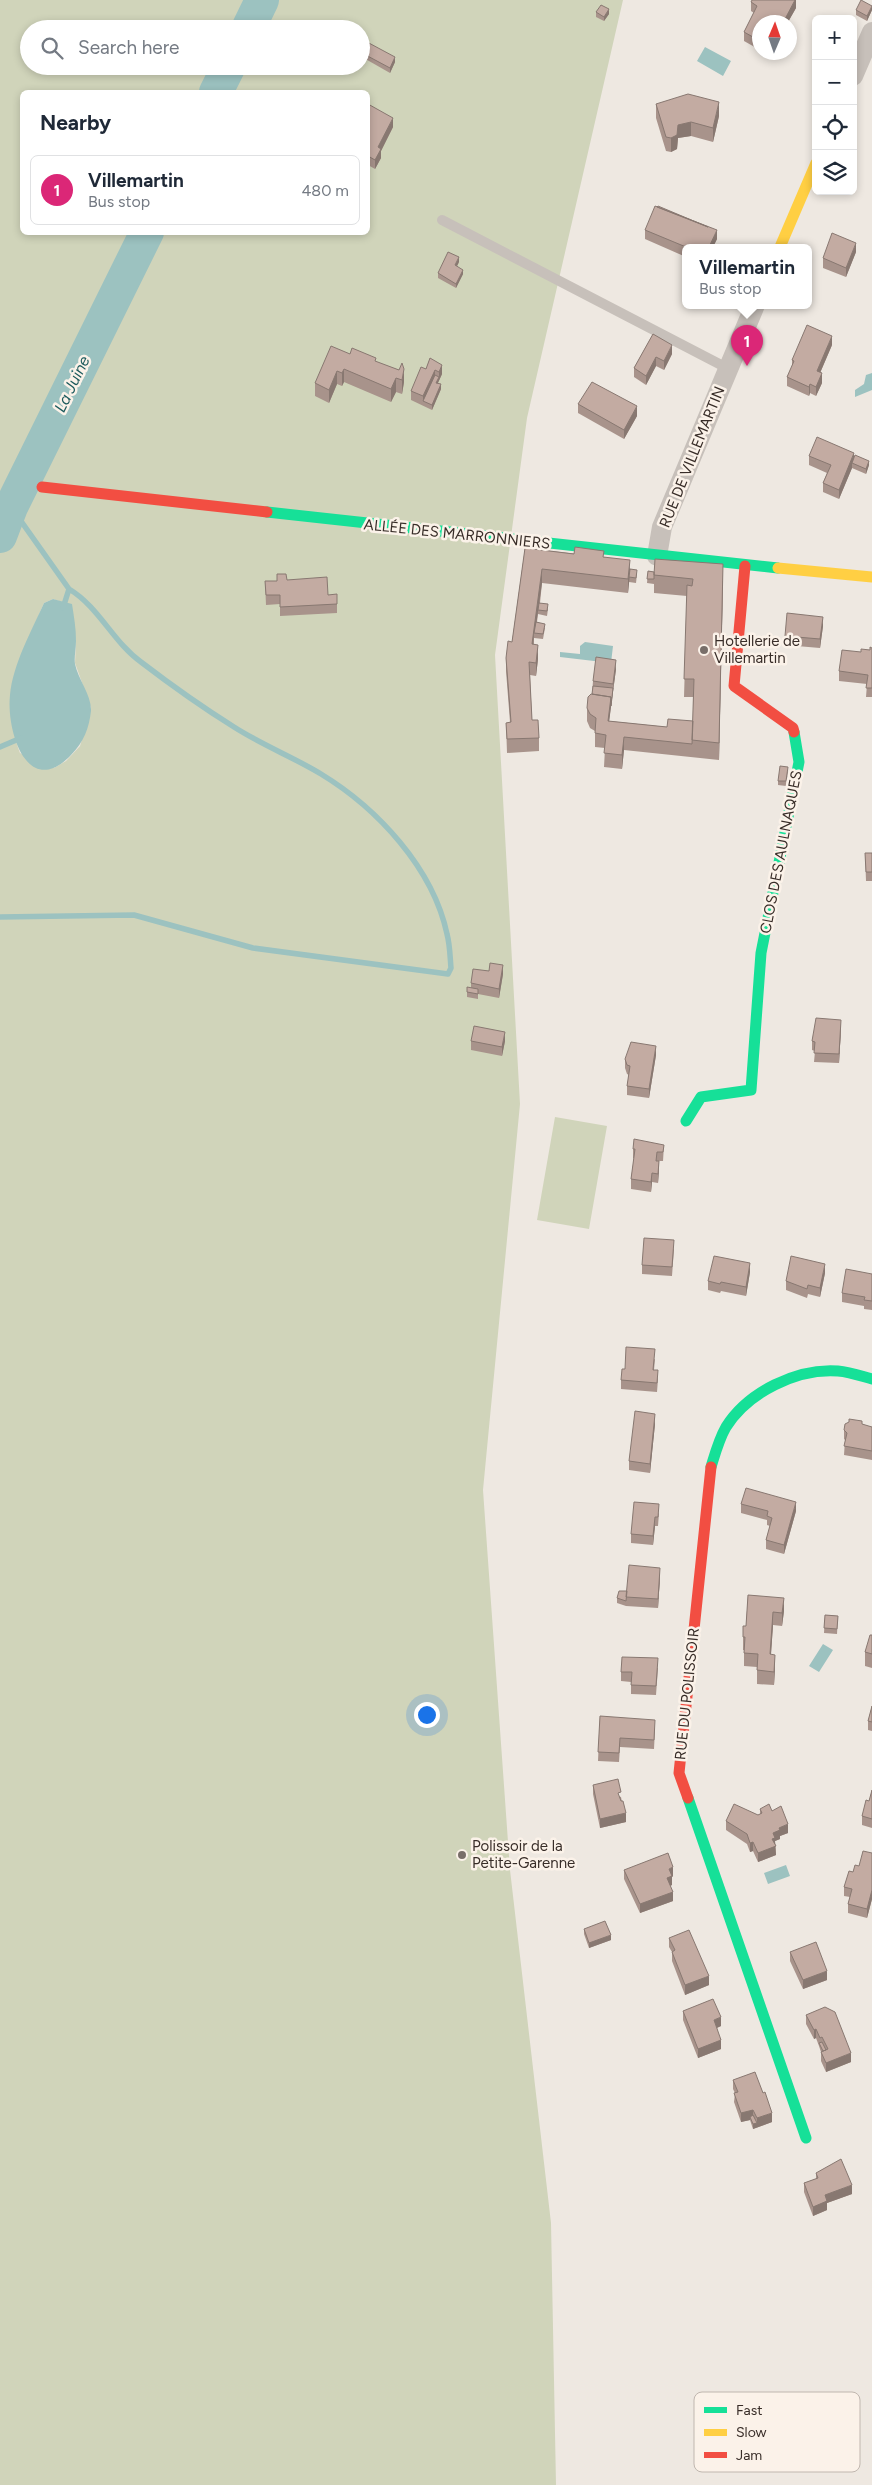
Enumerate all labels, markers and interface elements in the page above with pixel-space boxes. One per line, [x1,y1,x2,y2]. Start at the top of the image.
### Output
north arrow [752,15,797,60]
map controls [812,15,857,195]
button: + [812,15,857,60]
search box [20,20,370,75]
icon: search [38,34,66,62]
text: Search here [78,36,180,59]
button: − [812,60,857,105]
button: locate [812,105,857,150]
text: Nearby [40,110,111,135]
button: layers [812,150,857,195]
text: Villemartin [88,169,184,192]
text: 1 [54,181,60,200]
text: 480 m [301,181,349,200]
text: Bus stop [88,192,150,211]
popup [682,244,812,309]
text: Villemartin [699,256,795,279]
text: Bus stop [699,279,761,298]
pin: 1 [731,325,763,366]
water label: La Juine [50,353,94,415]
street label: RUE DE VILLEMARTIN [655,384,729,530]
street label: ALLÉE DES MARRONNIERS [363,515,551,553]
place label: Hotellerie de Villemartin [714,632,800,667]
marker: Hotellerie de Villemartin [698,644,710,656]
street label: CLOS DES AULNAQUES [756,769,806,935]
street label: RUE DU POLISSOIR [671,1627,703,1761]
your location [414,1702,440,1728]
place label: Polissoir de la Petite-Garenne [472,1837,575,1872]
marker: Polissoir de la Petite-Garenne [456,1849,468,1861]
legend [694,2392,860,2472]
text: Fast [736,2402,762,2419]
text: Slow [736,2424,767,2441]
text: Jam [736,2447,762,2464]

